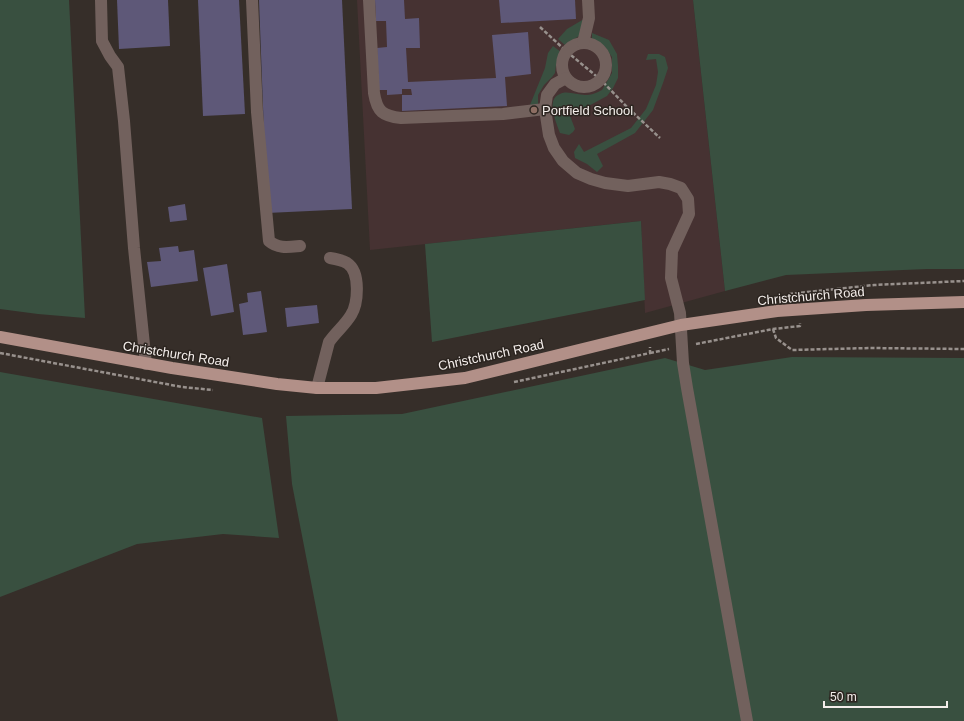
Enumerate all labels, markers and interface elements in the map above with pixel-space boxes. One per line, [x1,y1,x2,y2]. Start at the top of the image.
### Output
place label: Portfield School [542,103,633,118]
marker: Portfield School [529,105,539,115]
street label: Christchurch Road [757,284,865,308]
street label: Christchurch Road [437,336,545,374]
street label: Christchurch Road [122,338,230,370]
scale bar [824,683,947,709]
text: 50 m [830,690,857,704]

